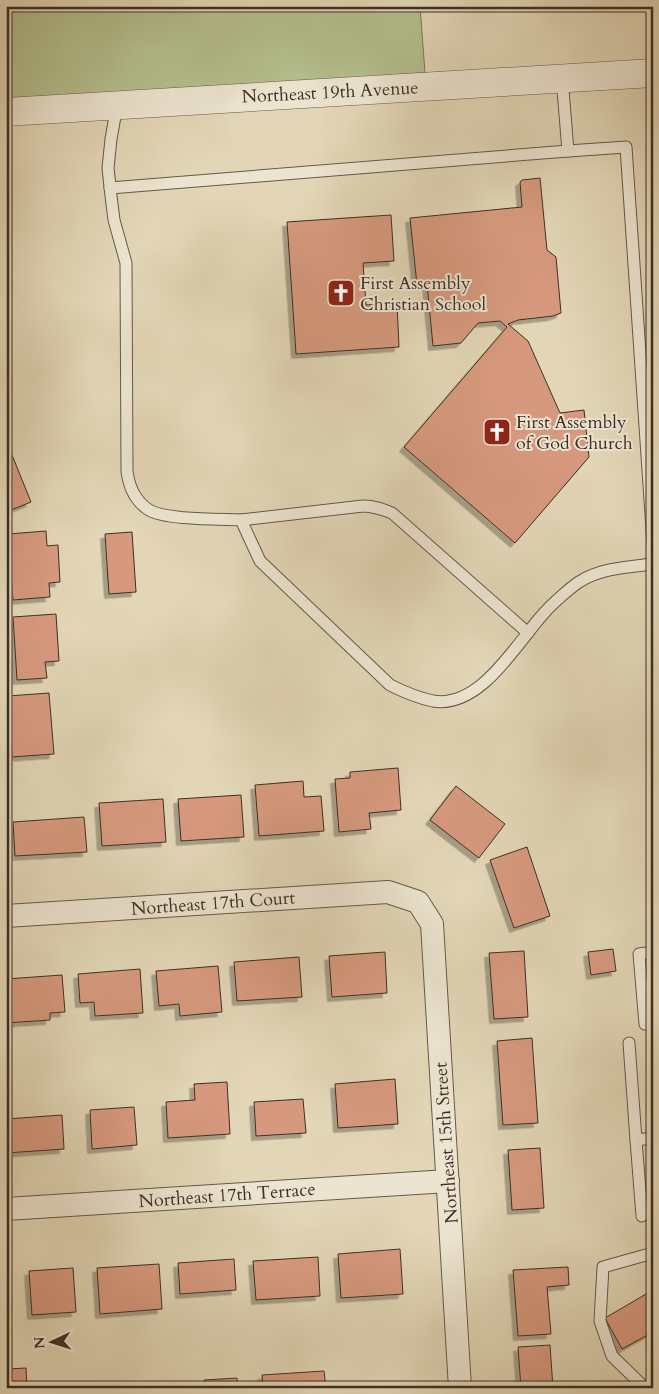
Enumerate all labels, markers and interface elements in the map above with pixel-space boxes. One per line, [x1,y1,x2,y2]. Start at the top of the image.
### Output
street label: Northeast 19th Avenue [241,75,419,110]
place label: First Assembly Christian School [360,271,486,317]
church icon: First Assembly Christian School [326,278,356,308]
place label: First Assembly of God Church [516,410,633,456]
church icon: First Assembly of God Church [482,417,512,447]
street label: Northeast 17th Court [130,885,296,922]
street label: Northeast 15th Street [428,1061,465,1225]
street label: Northeast 17th Terrace [138,1177,316,1214]
north arrow [28,1316,78,1366]
text: N [30,1336,49,1350]

